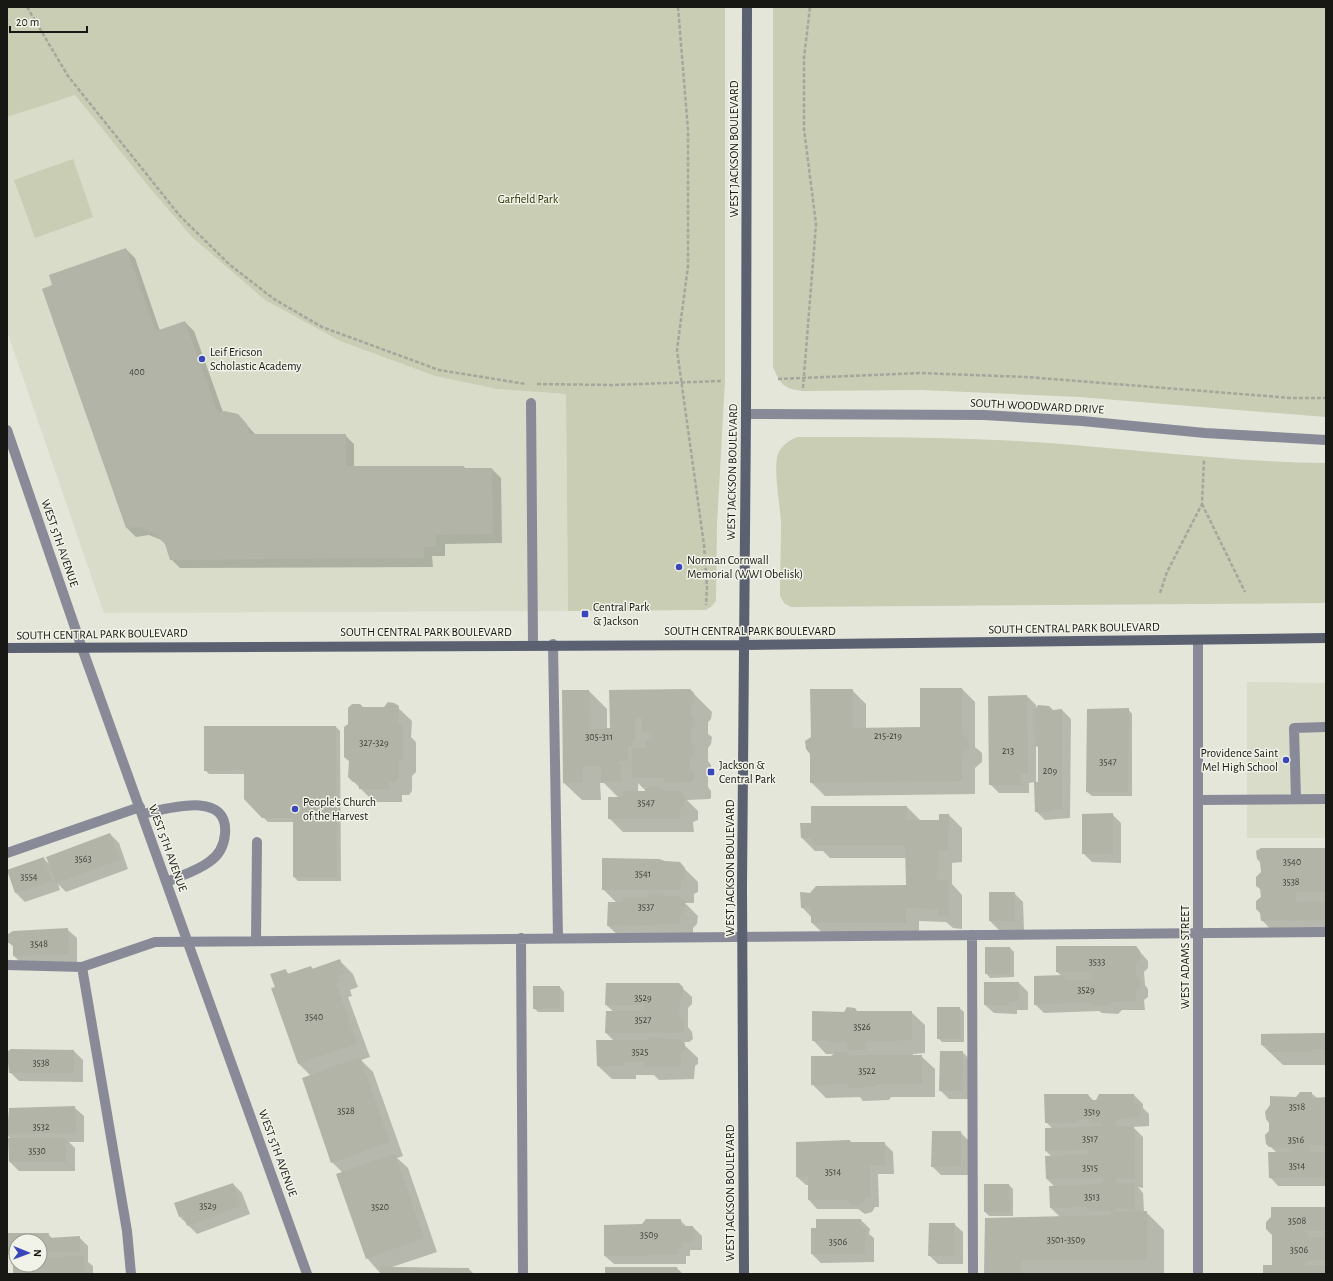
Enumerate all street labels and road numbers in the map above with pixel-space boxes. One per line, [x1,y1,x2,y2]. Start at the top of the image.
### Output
street label: WEST JACKSON BOULEVARD [728,80,740,217]
street label: SOUTH WOODWARD DRIVE [970,397,1104,416]
street label: WEST JACKSON BOULEVARD [725,403,739,540]
street label: WEST 5TH AVENUE [39,498,81,588]
street label: SOUTH CENTRAL PARK BOULEVARD [988,621,1160,635]
street label: SOUTH CENTRAL PARK BOULEVARD [664,625,836,637]
street label: SOUTH CENTRAL PARK BOULEVARD [340,626,512,638]
street label: SOUTH CENTRAL PARK BOULEVARD [16,627,188,641]
street label: WEST JACKSON BOULEVARD [724,799,736,936]
street label: WEST 5TH AVENUE [147,803,189,893]
street label: WEST ADAMS STREET [1179,905,1191,1009]
street label: WEST 5TH AVENUE [257,1108,299,1198]
street label: WEST JACKSON BOULEVARD [724,1124,736,1261]

